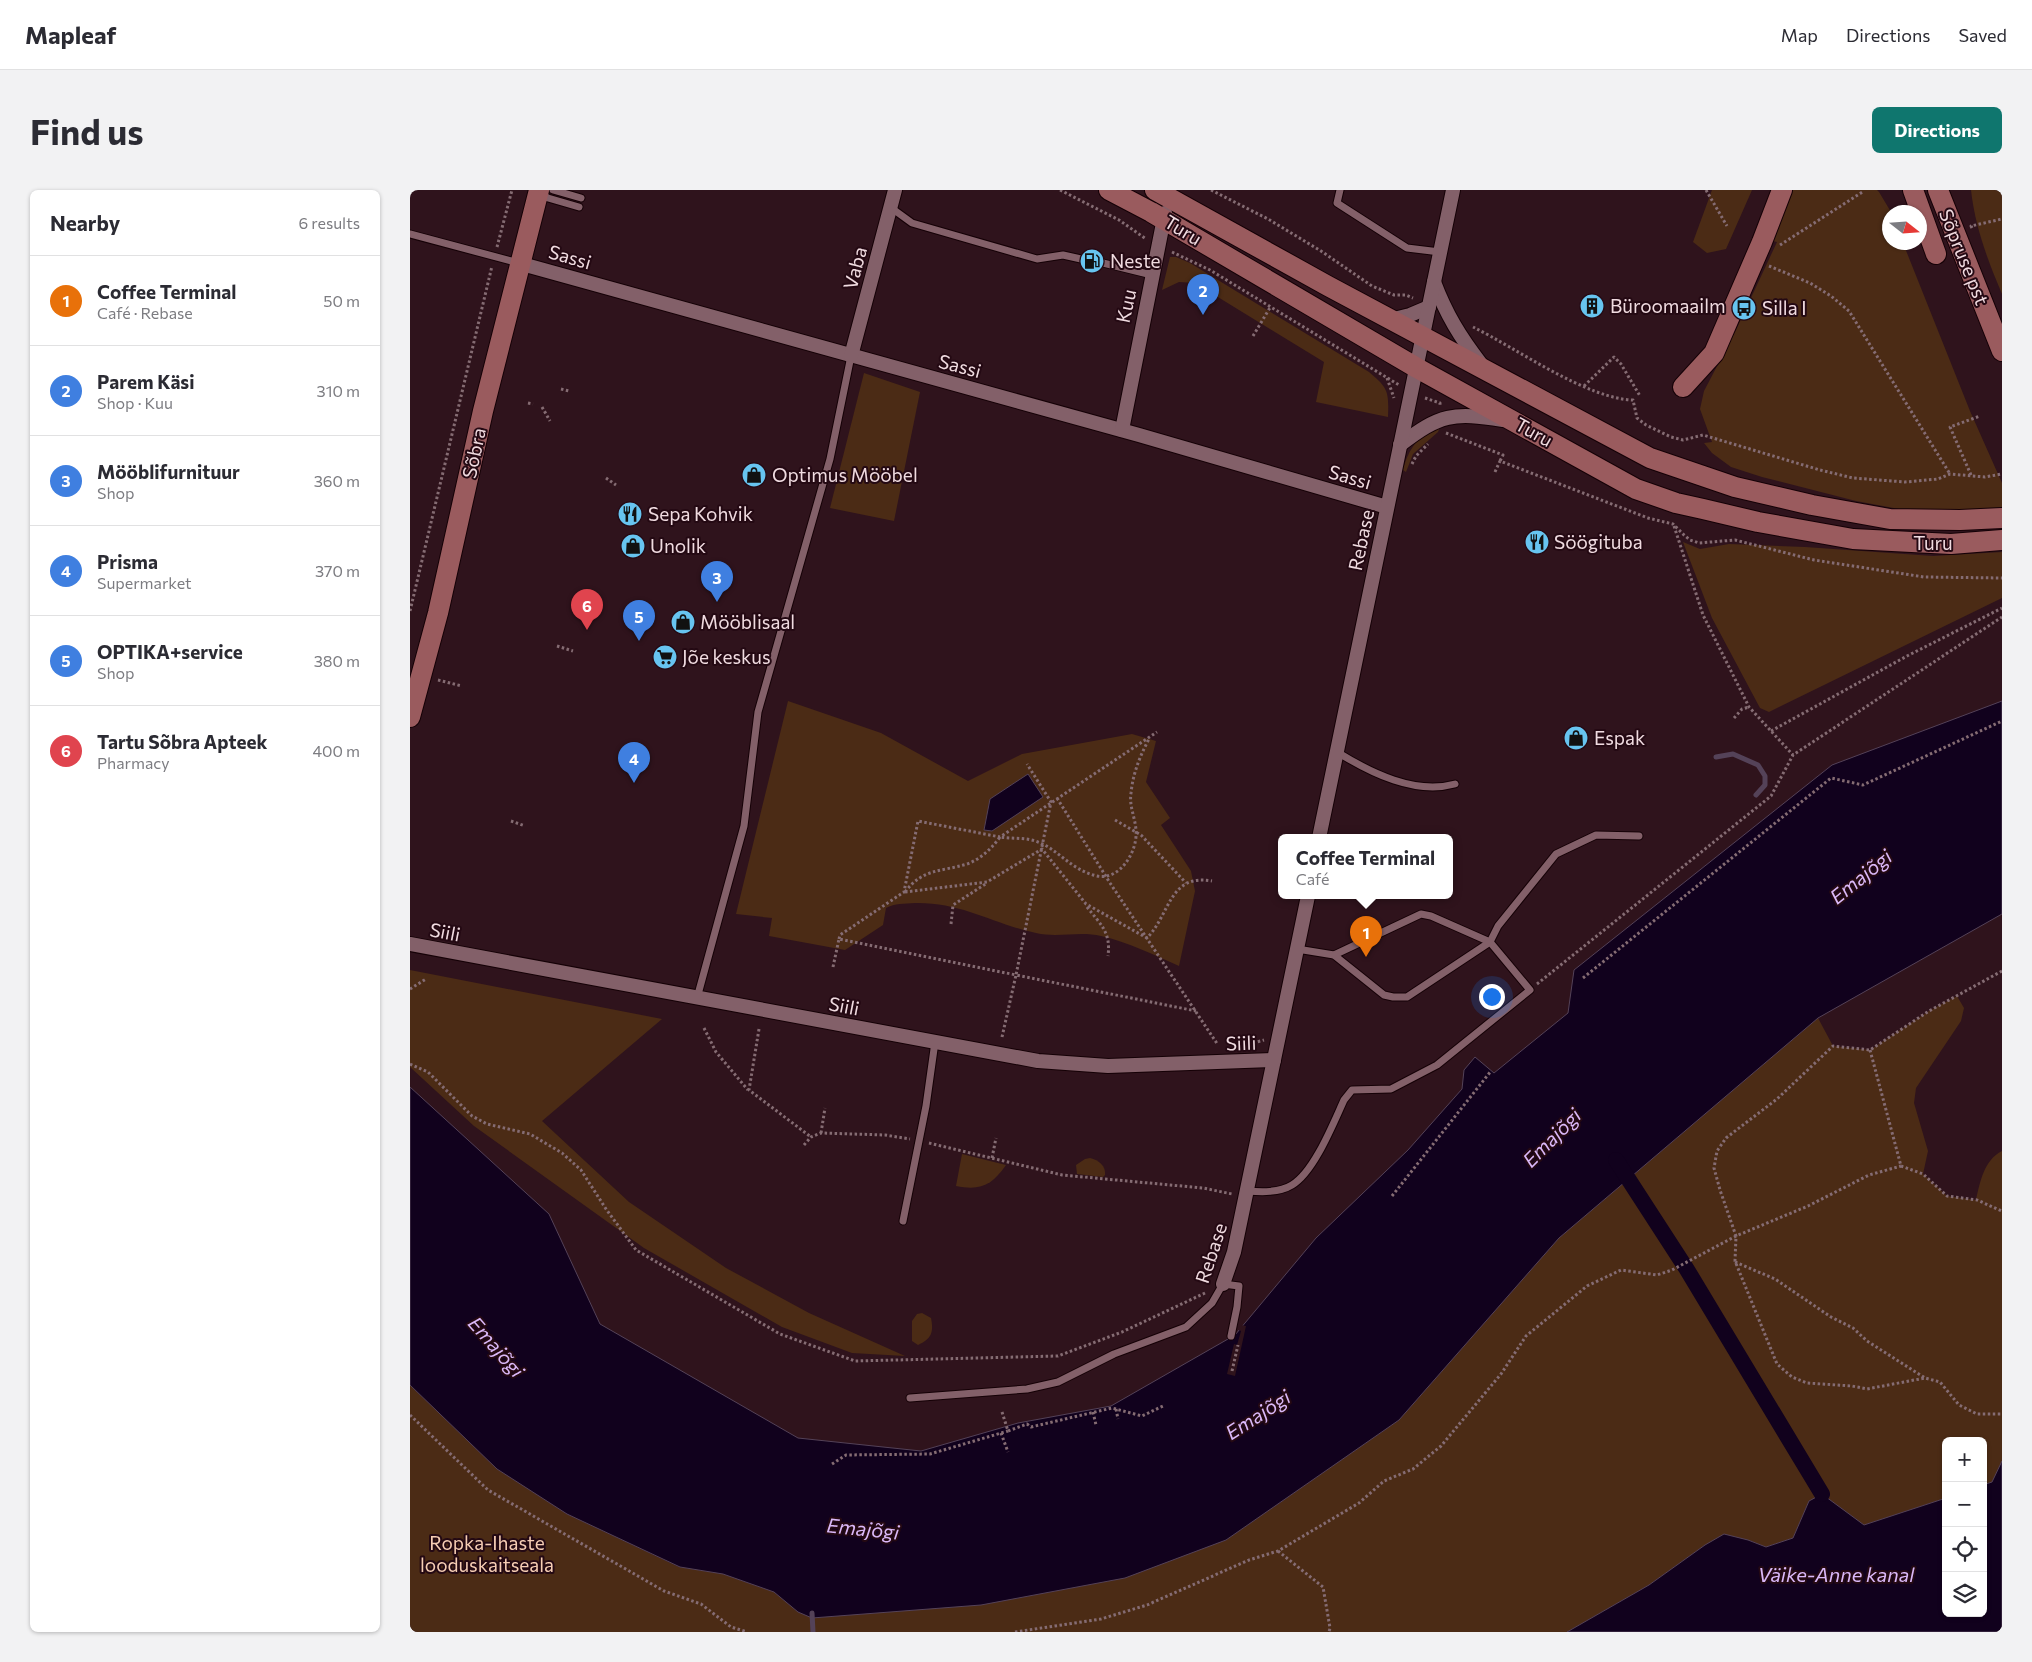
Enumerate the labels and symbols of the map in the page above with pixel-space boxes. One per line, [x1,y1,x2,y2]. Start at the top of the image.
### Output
north arrow [1882,205,1927,250]
street label: Sõpruse pst [1935,205,1994,308]
street label: Turu [1160,210,1206,250]
street label: Sassi [546,240,594,274]
street label: Vaba [838,244,871,292]
fuel station icon: Neste [1079,248,1105,274]
place label: Neste [1110,249,1161,272]
pin: 2 [1187,274,1219,315]
street label: Kuu [1111,287,1140,325]
building icon: Büroomaailm [1579,293,1605,319]
place label: Büroomaailm [1610,294,1726,317]
bus stop icon: Silla I [1731,295,1757,321]
place label: Silla I [1762,296,1807,319]
street label: Sassi [936,349,984,382]
street label: Turu [1511,412,1557,451]
street label: Sõbra [457,426,490,480]
street label: Sassi [1326,460,1374,494]
shop icon: Optimus Mööbel [741,462,767,488]
place label: Optimus Mööbel [772,463,918,486]
restaurant icon: Sepa Kohvik [617,501,643,527]
place label: Sepa Kohvik [648,502,753,525]
street label: Rebase [1343,507,1378,573]
restaurant icon: Söögituba [1524,529,1550,555]
place label: Söögituba [1554,530,1643,553]
street label: Turu [1913,531,1953,554]
shop icon: Unolik [620,533,646,559]
place label: Unolik [650,534,706,557]
pin: 3 [701,561,733,602]
pin: 6 [571,589,603,630]
pin: 5 [623,600,655,641]
shop icon: Mööblisaal [670,609,696,635]
place label: Mööblisaal [700,610,795,633]
supermarket icon: Jõe keskus [652,644,678,670]
place label: Jõe keskus [682,645,771,668]
shop icon: Espak [1563,725,1589,751]
place label: Espak [1594,726,1645,749]
pin: 4 [618,742,650,783]
water label: Emajõgi [1825,843,1897,908]
pin: 1 [1350,916,1382,957]
street label: Siili [428,917,462,946]
your location [1479,984,1505,1010]
street label: Siili [827,991,861,1020]
street label: Siili [1225,1030,1257,1055]
water label: Emajõgi [1517,1102,1586,1172]
street label: Rebase [1190,1220,1231,1286]
water label: Emajõgi [464,1311,530,1382]
water label: Emajõgi [1220,1384,1295,1444]
water label: Emajõgi [826,1512,901,1544]
park label: Ropka-Ihaste looduskaitseala [420,1531,554,1576]
water label: Väike-Anne kanal [1758,1562,1915,1586]

